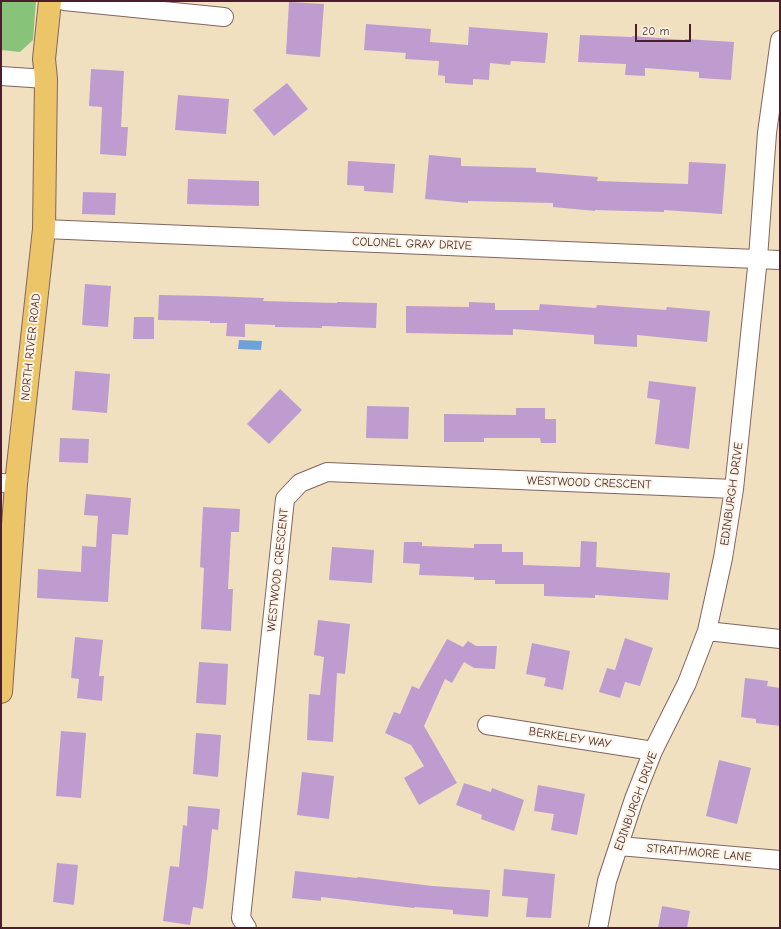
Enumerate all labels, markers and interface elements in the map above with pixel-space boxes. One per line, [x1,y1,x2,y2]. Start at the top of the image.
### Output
scale bar [637,16,693,42]
text: 20 m [642,24,670,38]
street label: COLONEL GRAY DRIVE [352,235,472,253]
street label: NORTH RIVER ROAD [18,293,44,401]
street label: EDINBURGH DRIVE [718,441,746,547]
street label: WESTWOOD CRESCENT [526,474,652,492]
street label: WESTWOOD CRESCENT [264,507,292,633]
street label: BERKELEY WAY [528,724,612,752]
street label: EDINBURGH DRIVE [611,750,661,852]
street label: STRATHMORE LANE [646,841,752,865]

